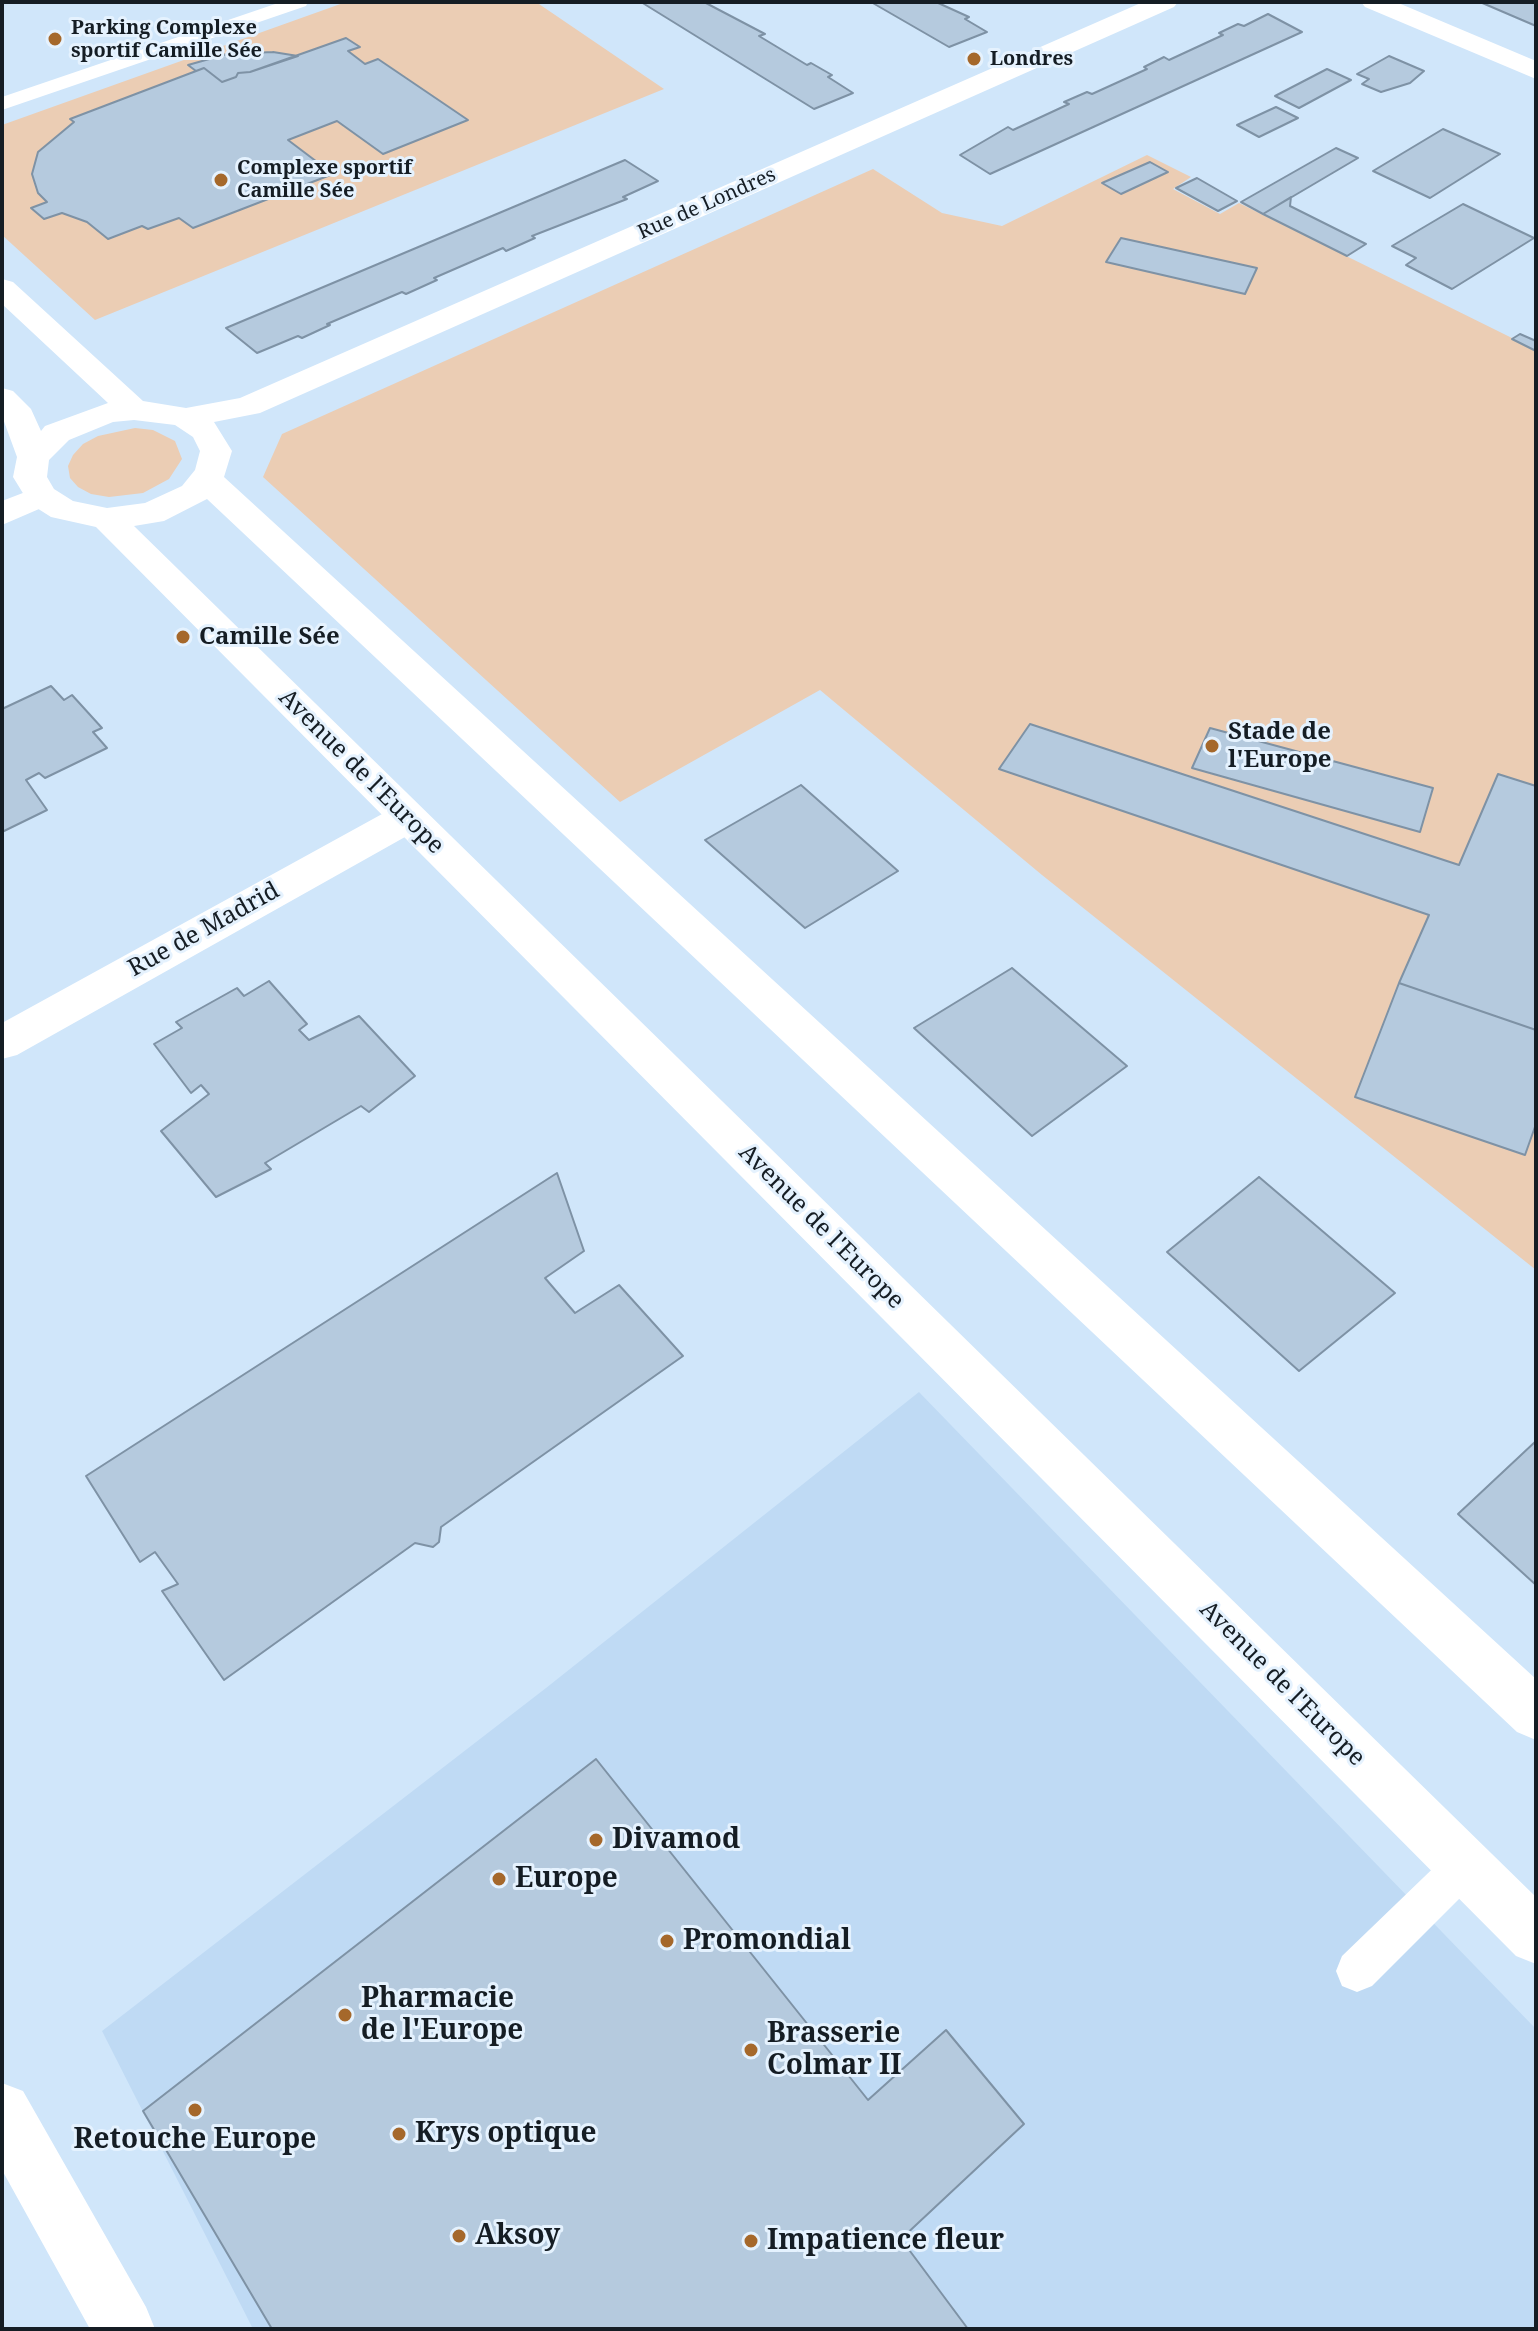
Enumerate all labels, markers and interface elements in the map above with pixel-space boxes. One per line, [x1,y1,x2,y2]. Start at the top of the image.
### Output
place label: Parking Complexe sportif Camille Sée [71,16,262,63]
marker: Parking Complexe sportif Camille Sée [46,30,64,48]
place label: Londres [990,47,1073,71]
marker: Londres [965,50,983,68]
place label: Complexe sportif Camille Sée [237,156,412,203]
street label: Rue de Londres [634,163,780,245]
marker: Complexe sportif Camille Sée [212,171,230,189]
place label: Camille Sée [199,623,340,651]
marker: Camille Sée [174,628,192,646]
street label: Avenue de l'Europe [273,684,449,860]
place label: Stade de l'Europe [1228,718,1332,774]
marker: Stade de l'Europe [1203,737,1221,755]
street label: Rue de Madrid [123,877,285,983]
street label: Avenue de l'Europe [733,1139,909,1315]
street label: Avenue de l'Europe [1194,1596,1370,1772]
place label: Divamod [612,1823,740,1857]
marker: Divamod [587,1831,605,1849]
place label: Europe [515,1862,618,1896]
marker: Europe [490,1870,508,1888]
place label: Promondial [683,1924,851,1958]
marker: Promondial [658,1932,676,1950]
place label: Pharmacie de l'Europe [361,1982,523,2048]
marker: Pharmacie de l'Europe [336,2006,354,2024]
place label: Brasserie Colmar II [767,2017,902,2083]
marker: Brasserie Colmar II [742,2041,760,2059]
marker: Retouche Europe [186,2101,204,2119]
place label: Krys optique [415,2117,596,2151]
place label: Retouche Europe [74,2123,316,2157]
marker: Krys optique [390,2125,408,2143]
place label: Aksoy [475,2219,560,2253]
place label: Impatience fleur [767,2224,1004,2258]
marker: Aksoy [450,2227,468,2245]
marker: Impatience fleur [742,2232,760,2250]

